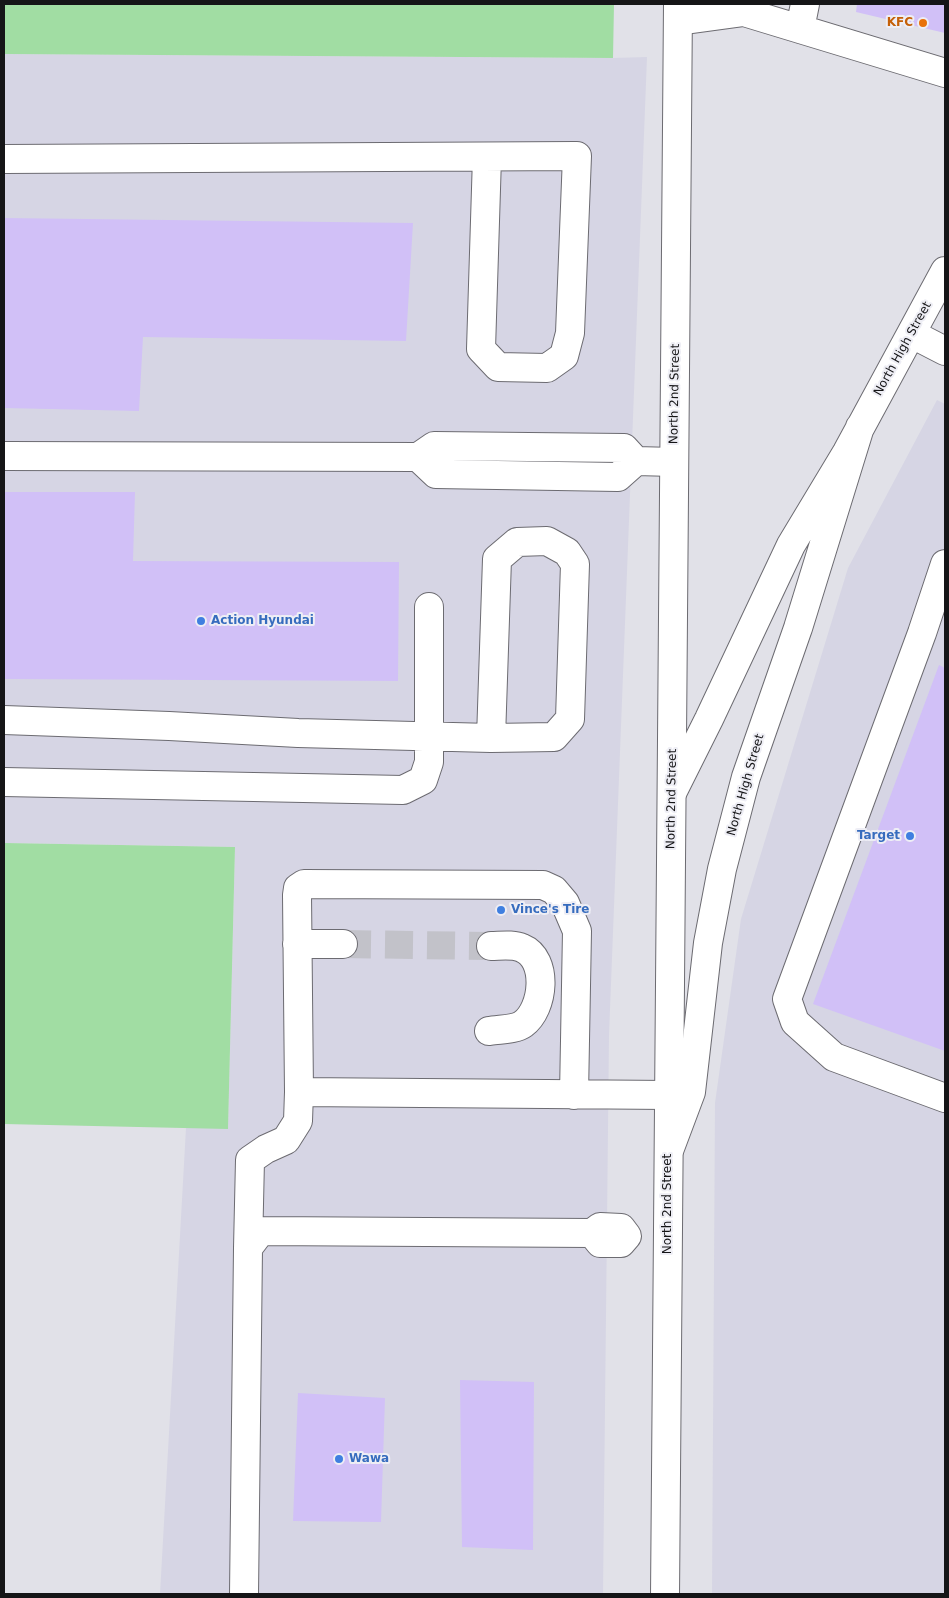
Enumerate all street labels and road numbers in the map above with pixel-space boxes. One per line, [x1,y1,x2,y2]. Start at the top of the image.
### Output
street label: North High Street [871,299,935,399]
street label: North 2nd Street [667,344,683,444]
street label: North High Street [725,732,767,838]
street label: North 2nd Street [664,749,680,849]
street label: North 2nd Street [661,1154,675,1254]

